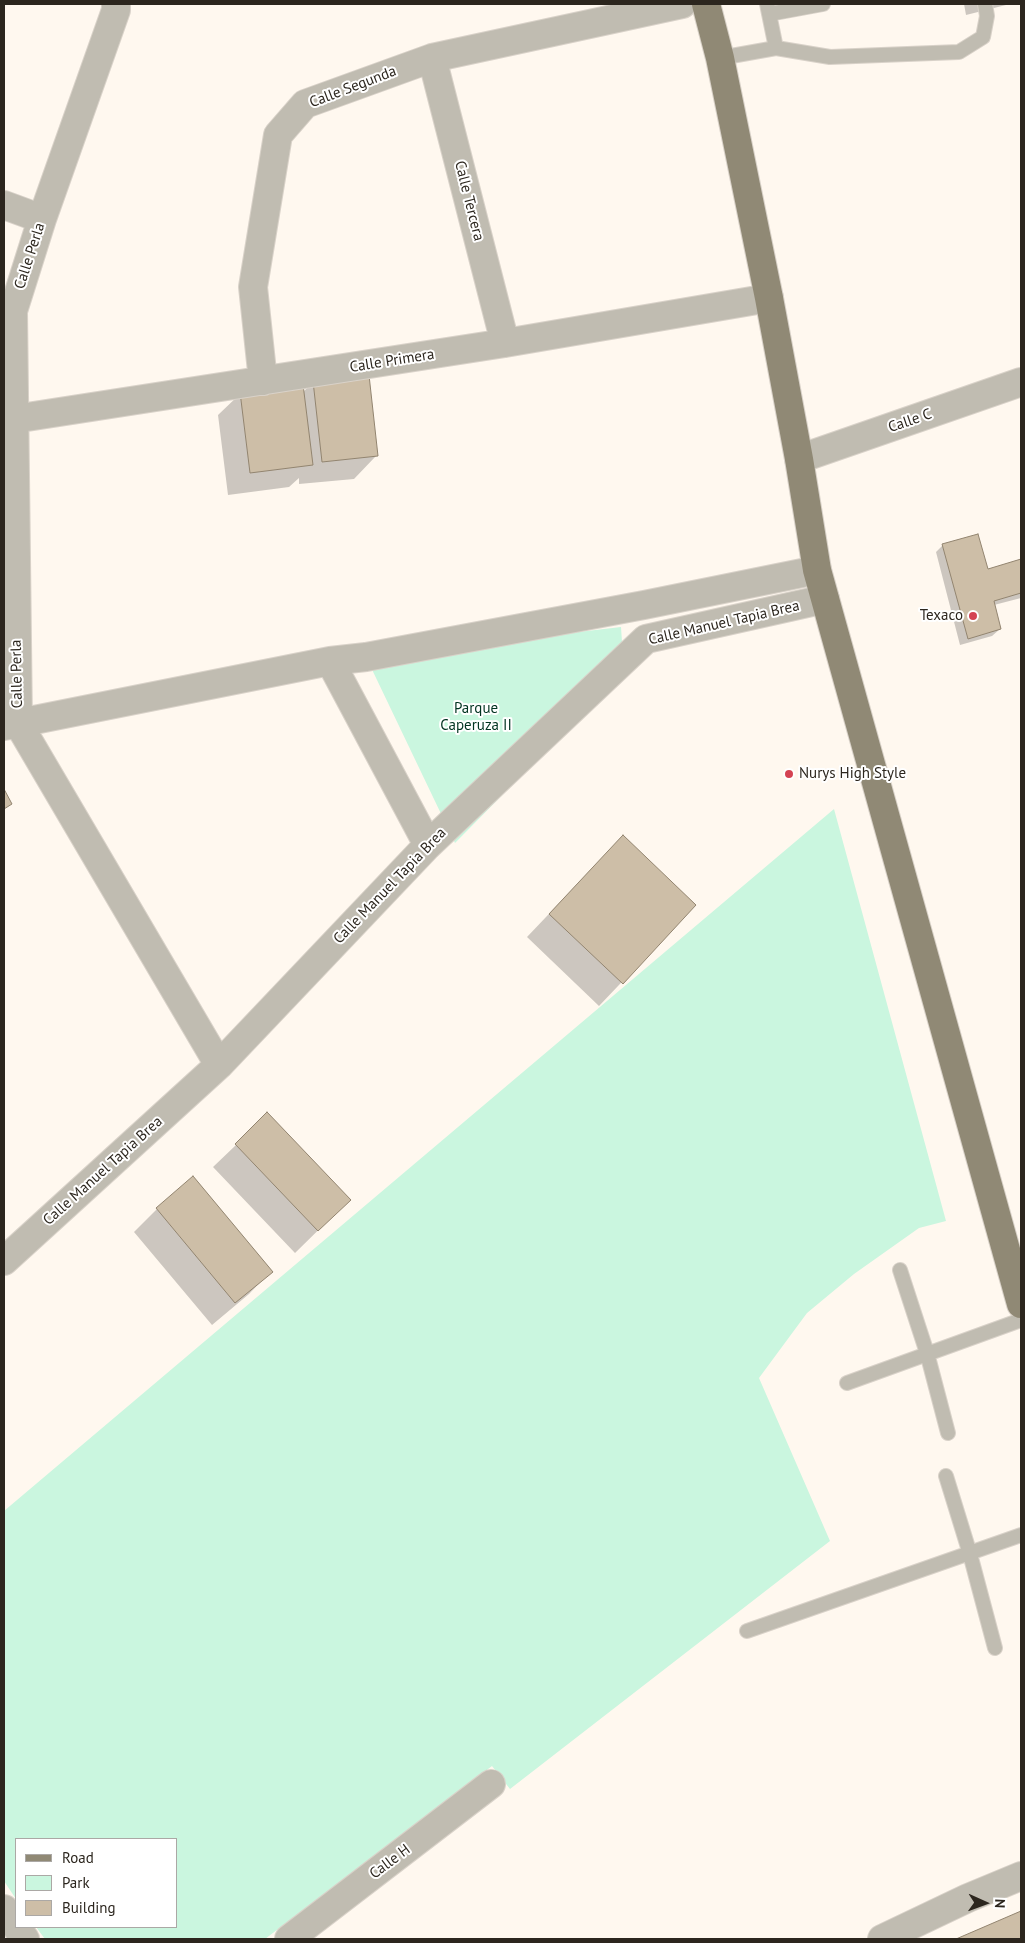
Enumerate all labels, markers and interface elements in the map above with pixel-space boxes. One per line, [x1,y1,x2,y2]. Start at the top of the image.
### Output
street label: Calle Segunda [307,62,399,112]
street label: Calle Tercera [450,159,488,243]
street label: Calle Perla [11,221,49,291]
street label: Calle Primera [348,345,436,377]
street label: Calle C [886,405,934,437]
street label: Calle Manuel Tapia Brea [647,597,801,649]
place label: Texaco [920,607,963,625]
marker: Texaco [967,610,979,622]
street label: Calle Perla [7,640,27,708]
park label: Parque Caperuza II [440,700,512,735]
place label: Nurys High Style [799,765,906,783]
marker: Nurys High Style [783,768,795,780]
street label: Calle Manuel Tapia Brea [330,824,450,948]
street label: Calle Manuel Tapia Brea [40,1113,166,1229]
legend [15,1838,178,1928]
street label: Calle H [366,1841,414,1883]
text: Road [62,1848,94,1867]
text: Park [62,1873,90,1892]
north arrow [960,1878,1010,1928]
text: Building [62,1898,116,1917]
text: N [991,1899,1009,1908]

